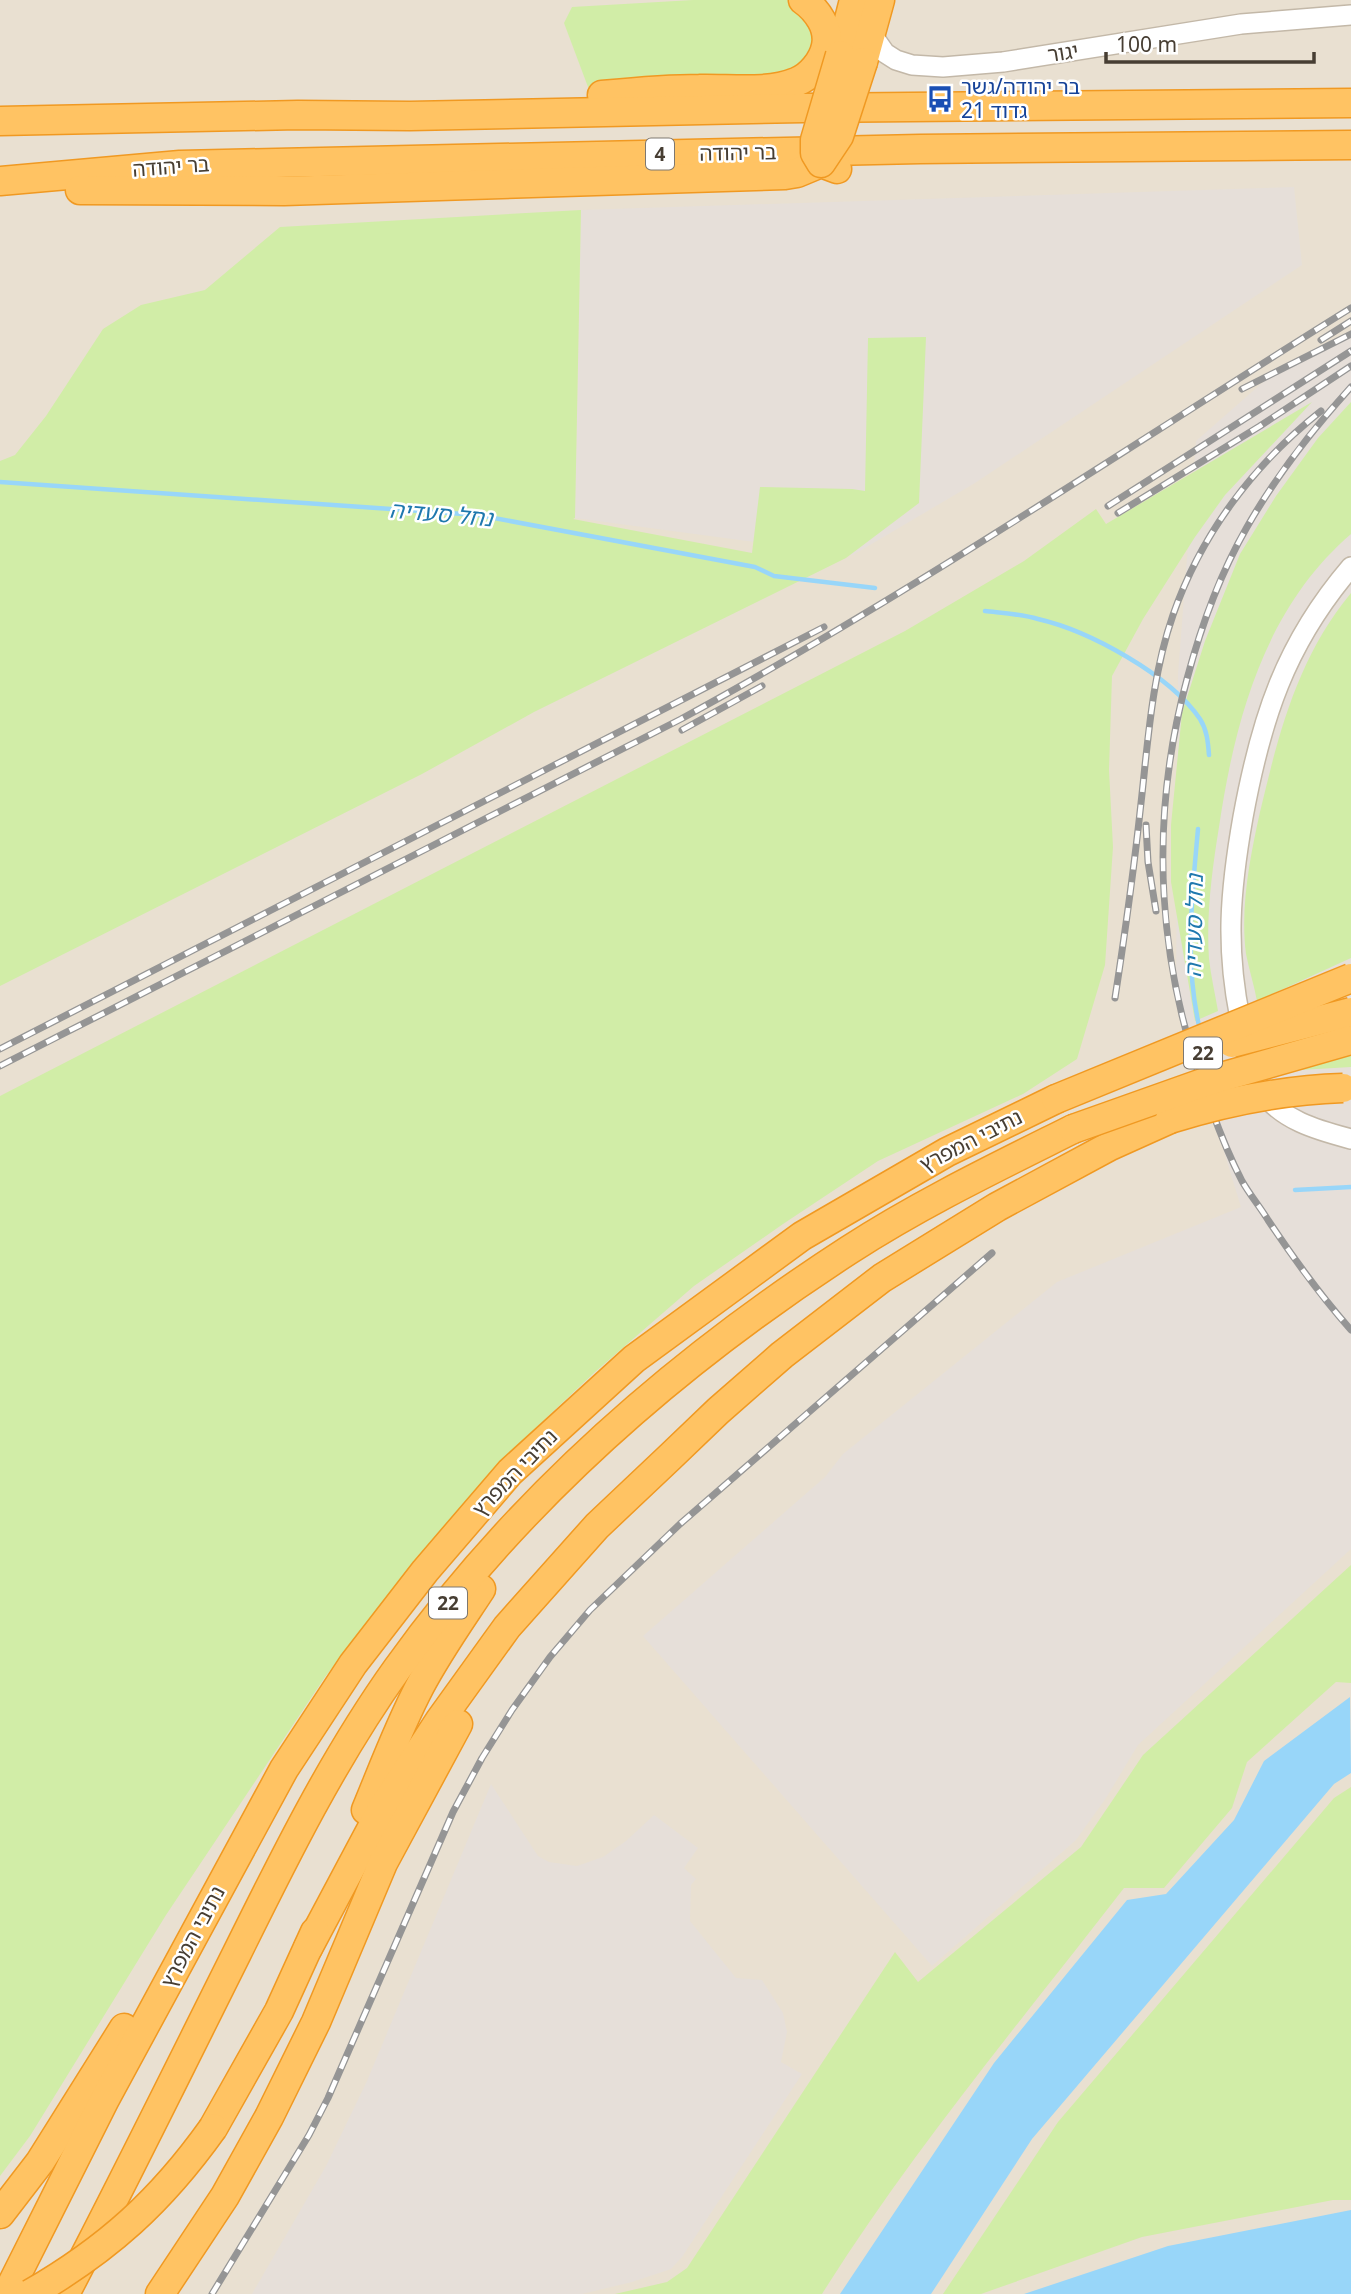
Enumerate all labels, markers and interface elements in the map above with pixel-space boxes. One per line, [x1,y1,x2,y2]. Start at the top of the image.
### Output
scale bar [1106,21,1314,65]
text: 100 m [1116,30,1177,58]
street label: יגור [1045,36,1080,68]
place label: בר יהודה/גשר גדוד 21 [961,72,1080,124]
bus stop icon: בר יהודה/גשר גדוד 21 [925,84,955,114]
street label: בר יהודה [699,137,777,167]
road number: 4 [646,138,674,170]
street label: בר יהודה [131,149,210,183]
water label: נחל סעדיה [388,493,496,534]
water label: נחל סעדיה [1176,872,1210,978]
road number: 22 [1184,1037,1222,1068]
street label: נתיבי המפרץ [914,1102,1027,1178]
street label: נתיבי המפרץ [465,1422,563,1522]
road number: 22 [429,1588,467,1618]
street label: נתיבי המפרץ [154,1881,231,1992]

